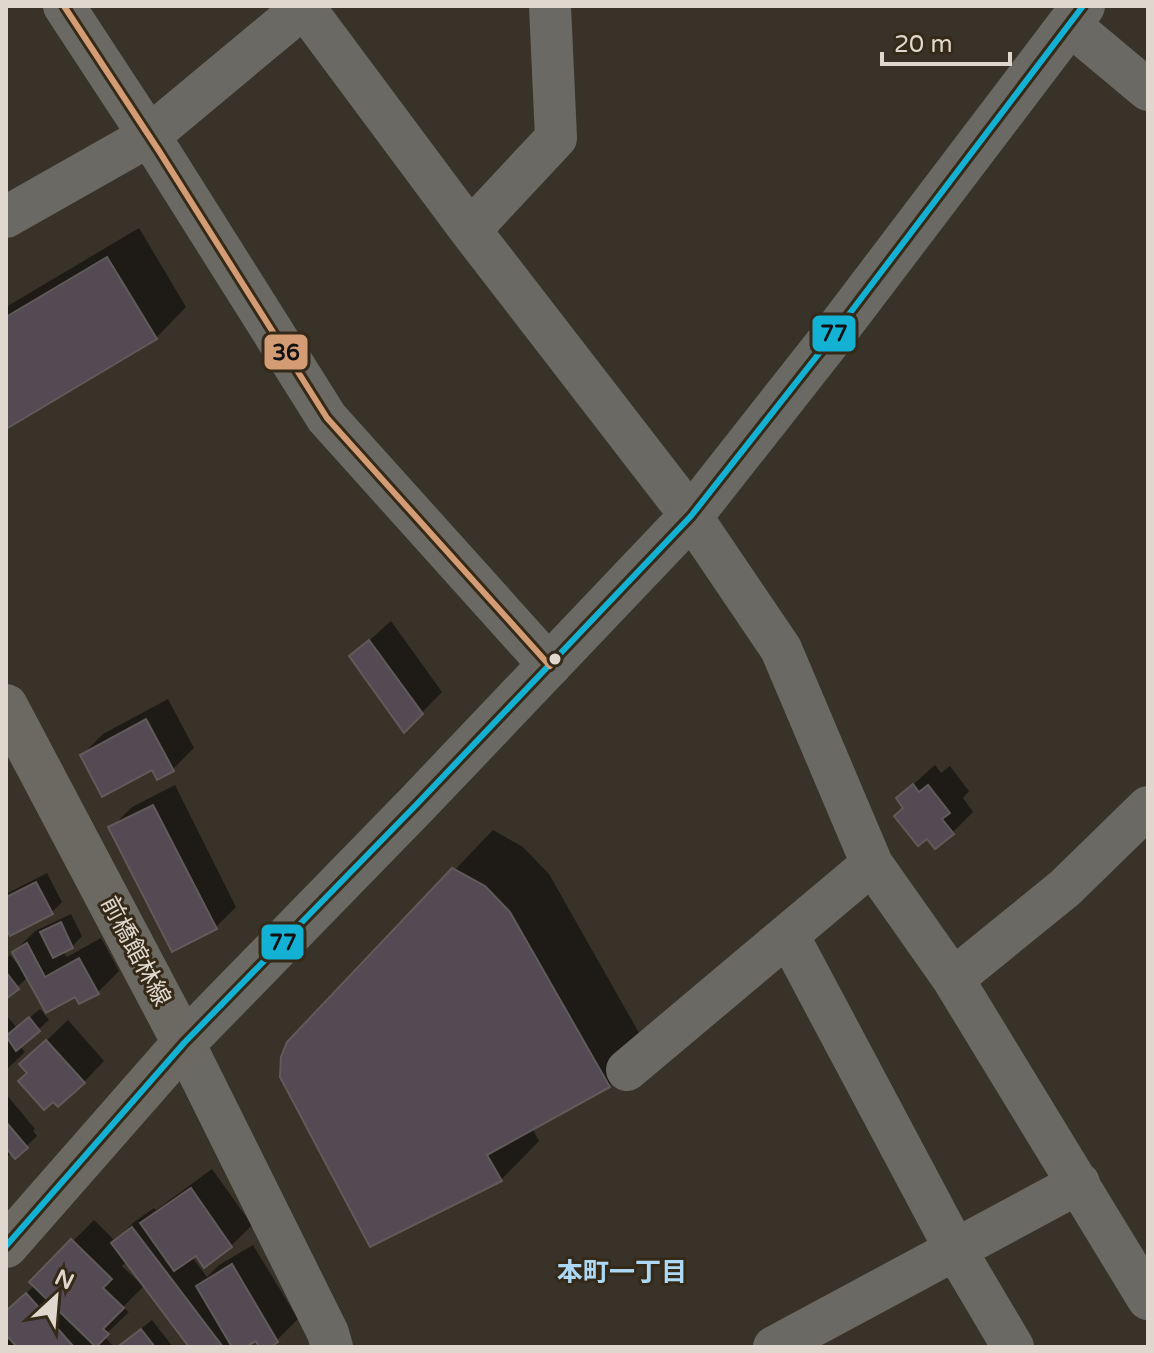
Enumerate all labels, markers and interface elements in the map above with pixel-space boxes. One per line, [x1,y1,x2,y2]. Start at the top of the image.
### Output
scale bar [882,16,1010,66]
text: 20 m [894,30,952,59]
line badge: 77 [811,314,857,353]
text: 77 [820,321,848,347]
line badge: 36 [263,333,309,371]
text: 36 [272,340,300,366]
unlabelled marker [547,651,563,667]
street label: 前橋館林線 [95,891,177,1011]
line badge: 77 [260,923,305,961]
text: 77 [269,930,297,956]
north arrow [16,1257,96,1337]
district label: 本町一丁目 [557,1257,687,1288]
text: N [51,1264,78,1295]

